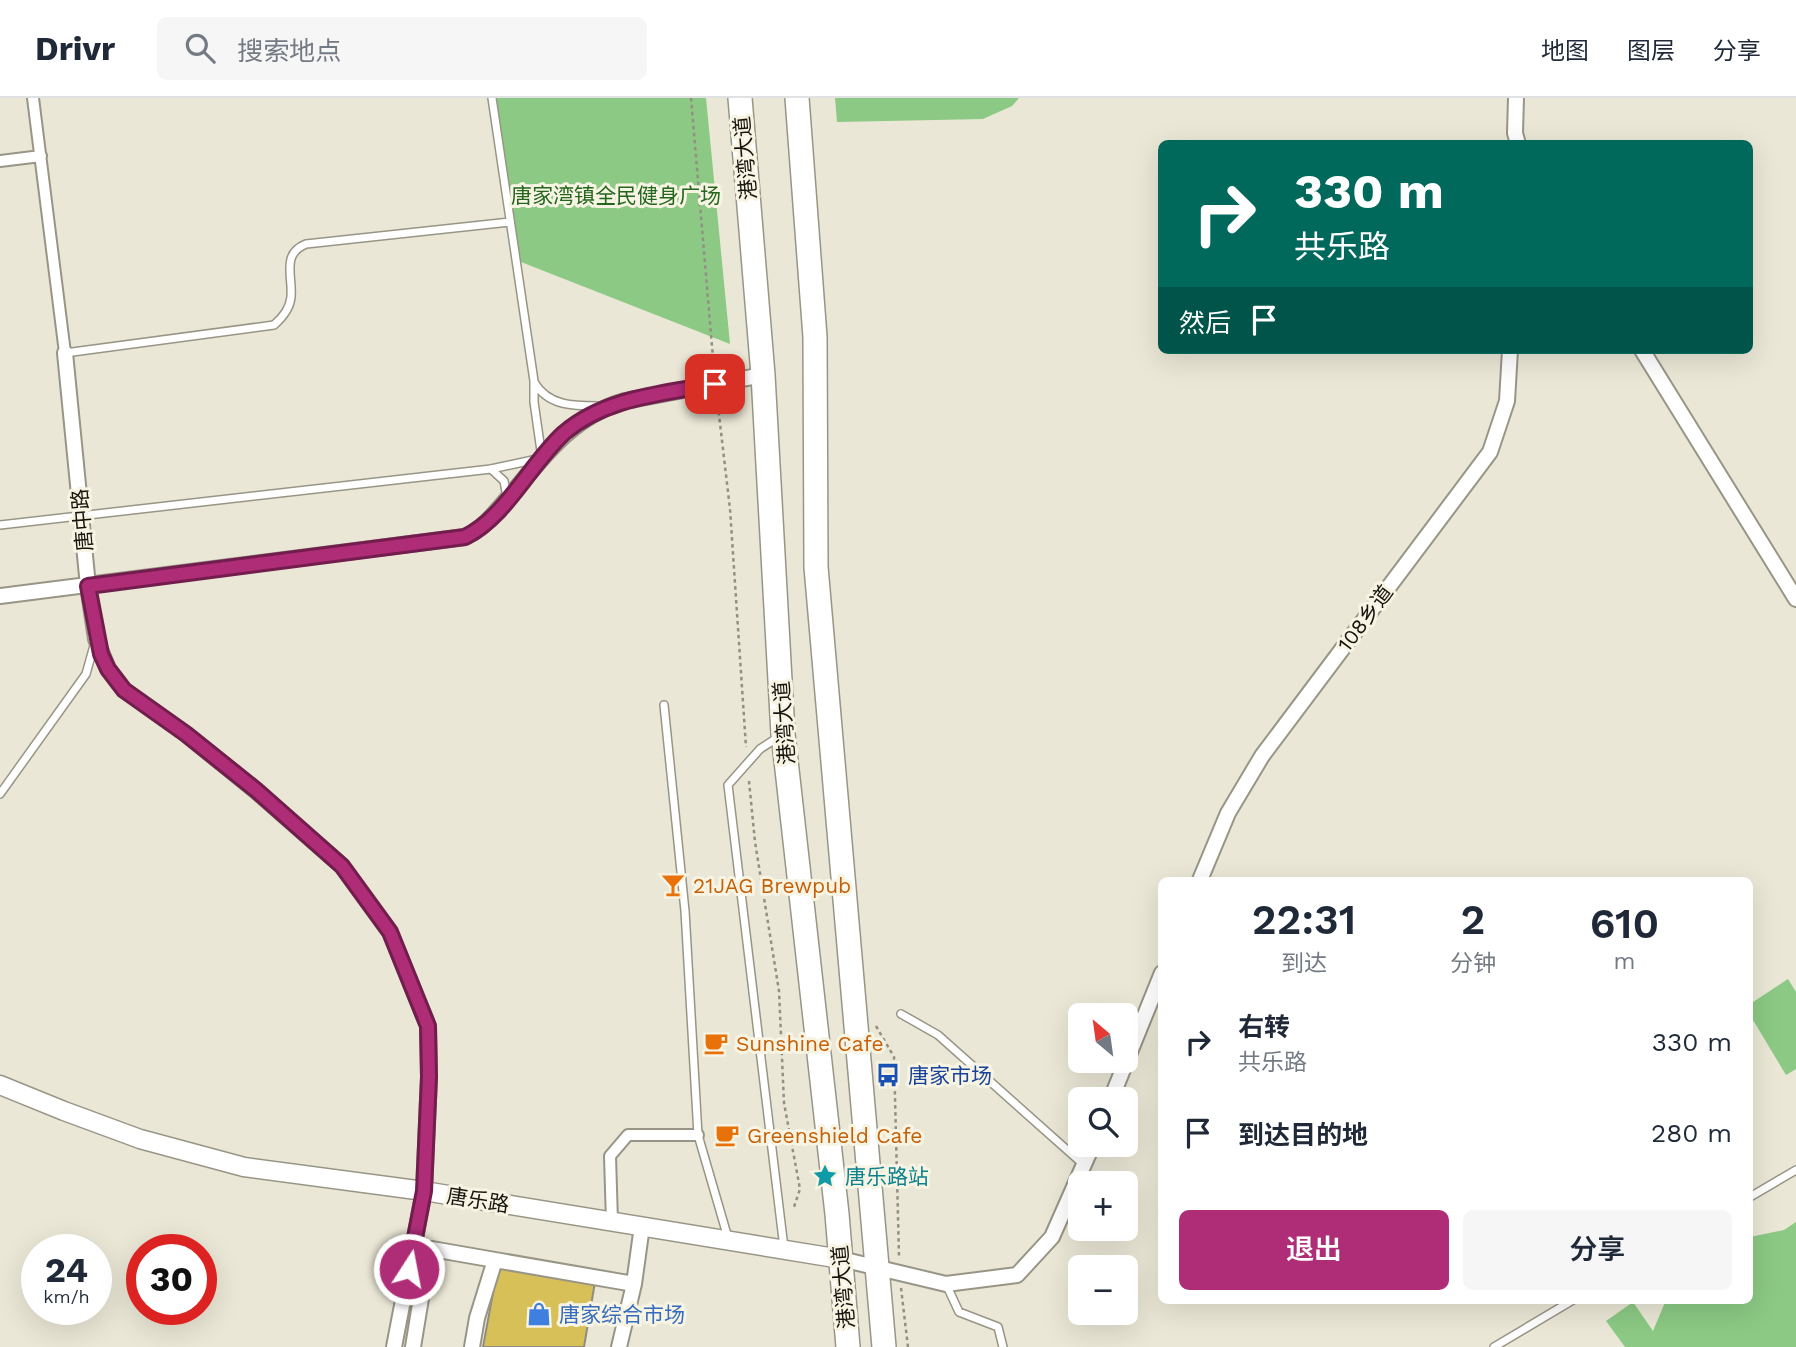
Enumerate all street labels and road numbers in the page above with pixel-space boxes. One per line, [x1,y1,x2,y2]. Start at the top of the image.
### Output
street label: 港湾大道 [729,115,761,201]
street label: 唐中路 [67,488,97,552]
street label: 108乡道 [1332,580,1398,656]
street label: 港湾大道 [769,680,799,766]
street label: 唐乐路 [445,1183,511,1217]
street label: 港湾大道 [827,1244,859,1330]

